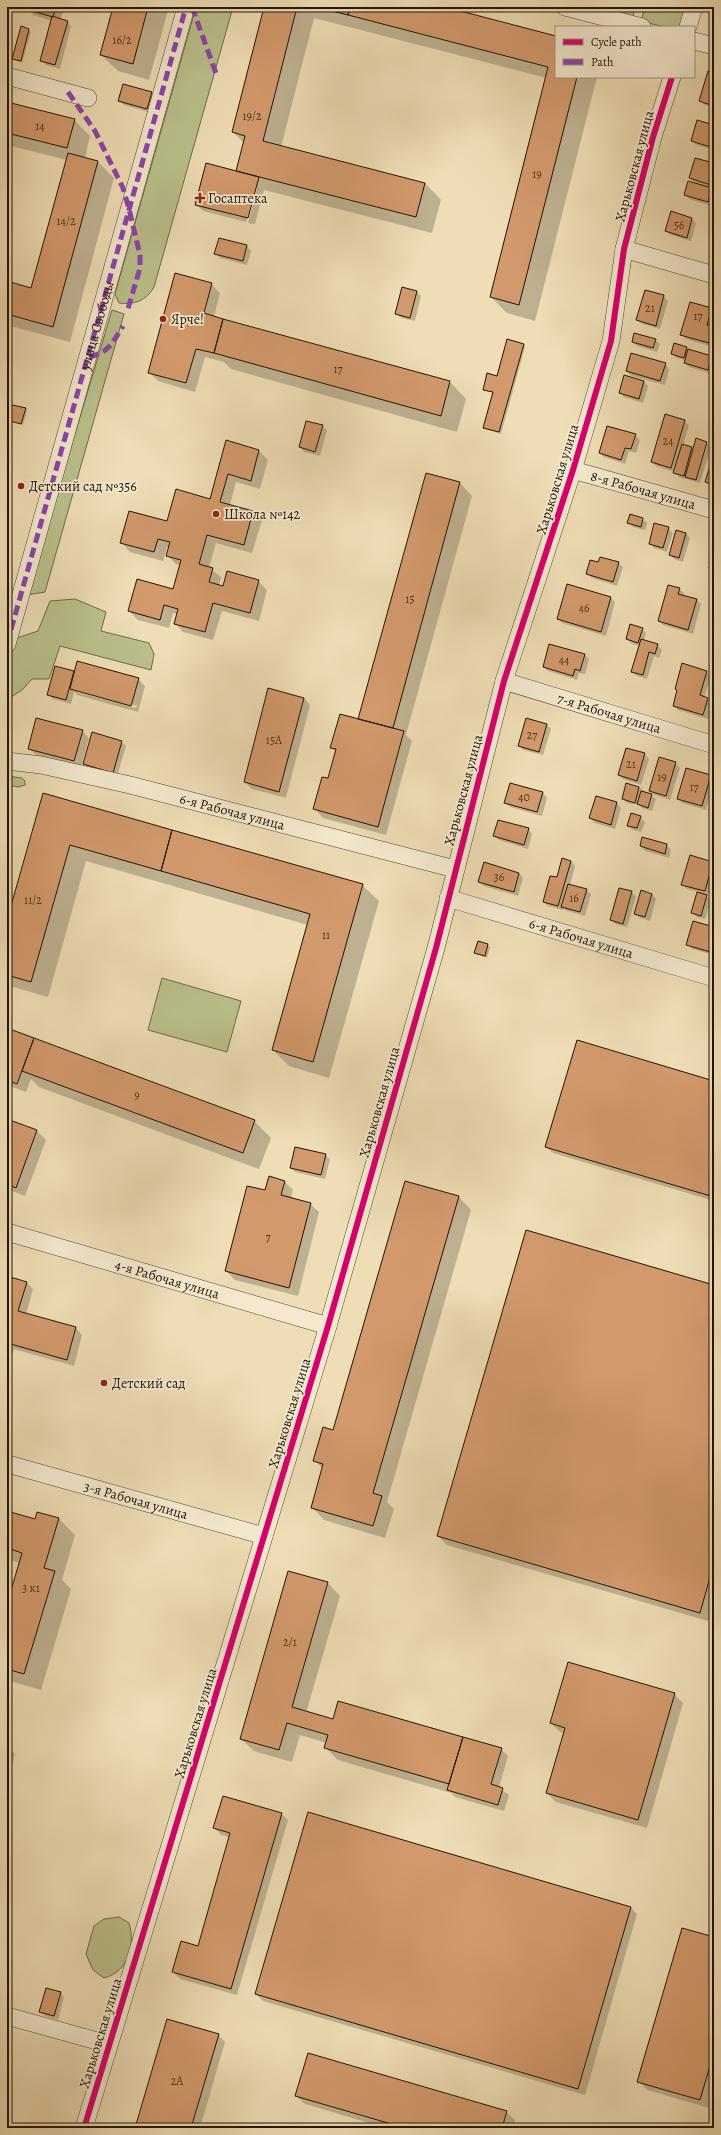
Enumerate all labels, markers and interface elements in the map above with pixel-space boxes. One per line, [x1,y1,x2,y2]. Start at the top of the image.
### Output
legend [555,26,695,78]
house number: 16/2 [112,32,132,48]
text: Cycle path [591,34,642,50]
text: Path [591,54,614,70]
house number: 19/2 [242,108,262,124]
street label: Харьковская улица [610,108,659,224]
house number: 14 [35,118,45,134]
house number: 19 [532,166,542,182]
place label: Госаптека [208,189,268,208]
marker: Госаптека [195,193,205,203]
house number: 14/2 [56,213,76,229]
house number: 56 [674,217,685,233]
street label: улица Свободы [75,279,119,373]
house number: 21 [645,300,655,316]
house number: 17 [693,308,704,324]
place label: Ярче! [171,310,204,329]
marker: Ярче! [158,314,168,324]
house number: 17 [333,361,344,377]
street label: Харьковская улица [532,421,583,537]
house number: 24 [662,433,674,449]
street label: 8-я Рабочая улица [588,466,698,514]
place label: Детский сад №356 [29,477,137,496]
marker: Детский сад №356 [16,481,26,491]
place label: Школа №142 [224,505,300,524]
marker: Школа №142 [211,509,221,519]
house number: 15 [405,591,415,607]
house number: 46 [579,600,590,616]
house number: 44 [559,652,570,668]
street label: 7-я Рабочая улица [555,689,664,738]
house number: 27 [527,727,538,743]
house number: 15А [266,732,283,748]
street label: Харьковская улица [439,732,488,848]
house number: 21 [626,756,636,772]
house number: 19 [657,769,667,785]
house number: 17 [689,779,700,795]
street label: 6-я Рабочая улица [177,789,287,835]
house number: 40 [518,789,530,805]
house number: 36 [494,869,505,885]
house number: 16 [569,890,579,906]
house number: 11/2 [24,892,42,908]
street label: 6-я Рабочая улица [527,914,636,963]
house number: 11 [322,927,330,943]
street label: Харьковская улица [355,1044,405,1160]
house number: 9 [134,1087,140,1103]
house number: 7 [265,1229,271,1245]
street label: 4-я Рабочая улица [113,1255,222,1304]
street label: Харьковская улица [264,1355,315,1471]
place label: Детский сад [112,1374,185,1393]
marker: Детский сад [99,1378,109,1388]
street label: 3-я Рабочая улица [82,1477,191,1524]
house number: 3 к1 [22,1580,40,1596]
house number: 2/1 [283,1634,297,1650]
street label: Харьковская улица [170,1665,221,1781]
street label: Харьковская улица [75,1975,126,2091]
house number: 2А [171,2073,184,2089]

